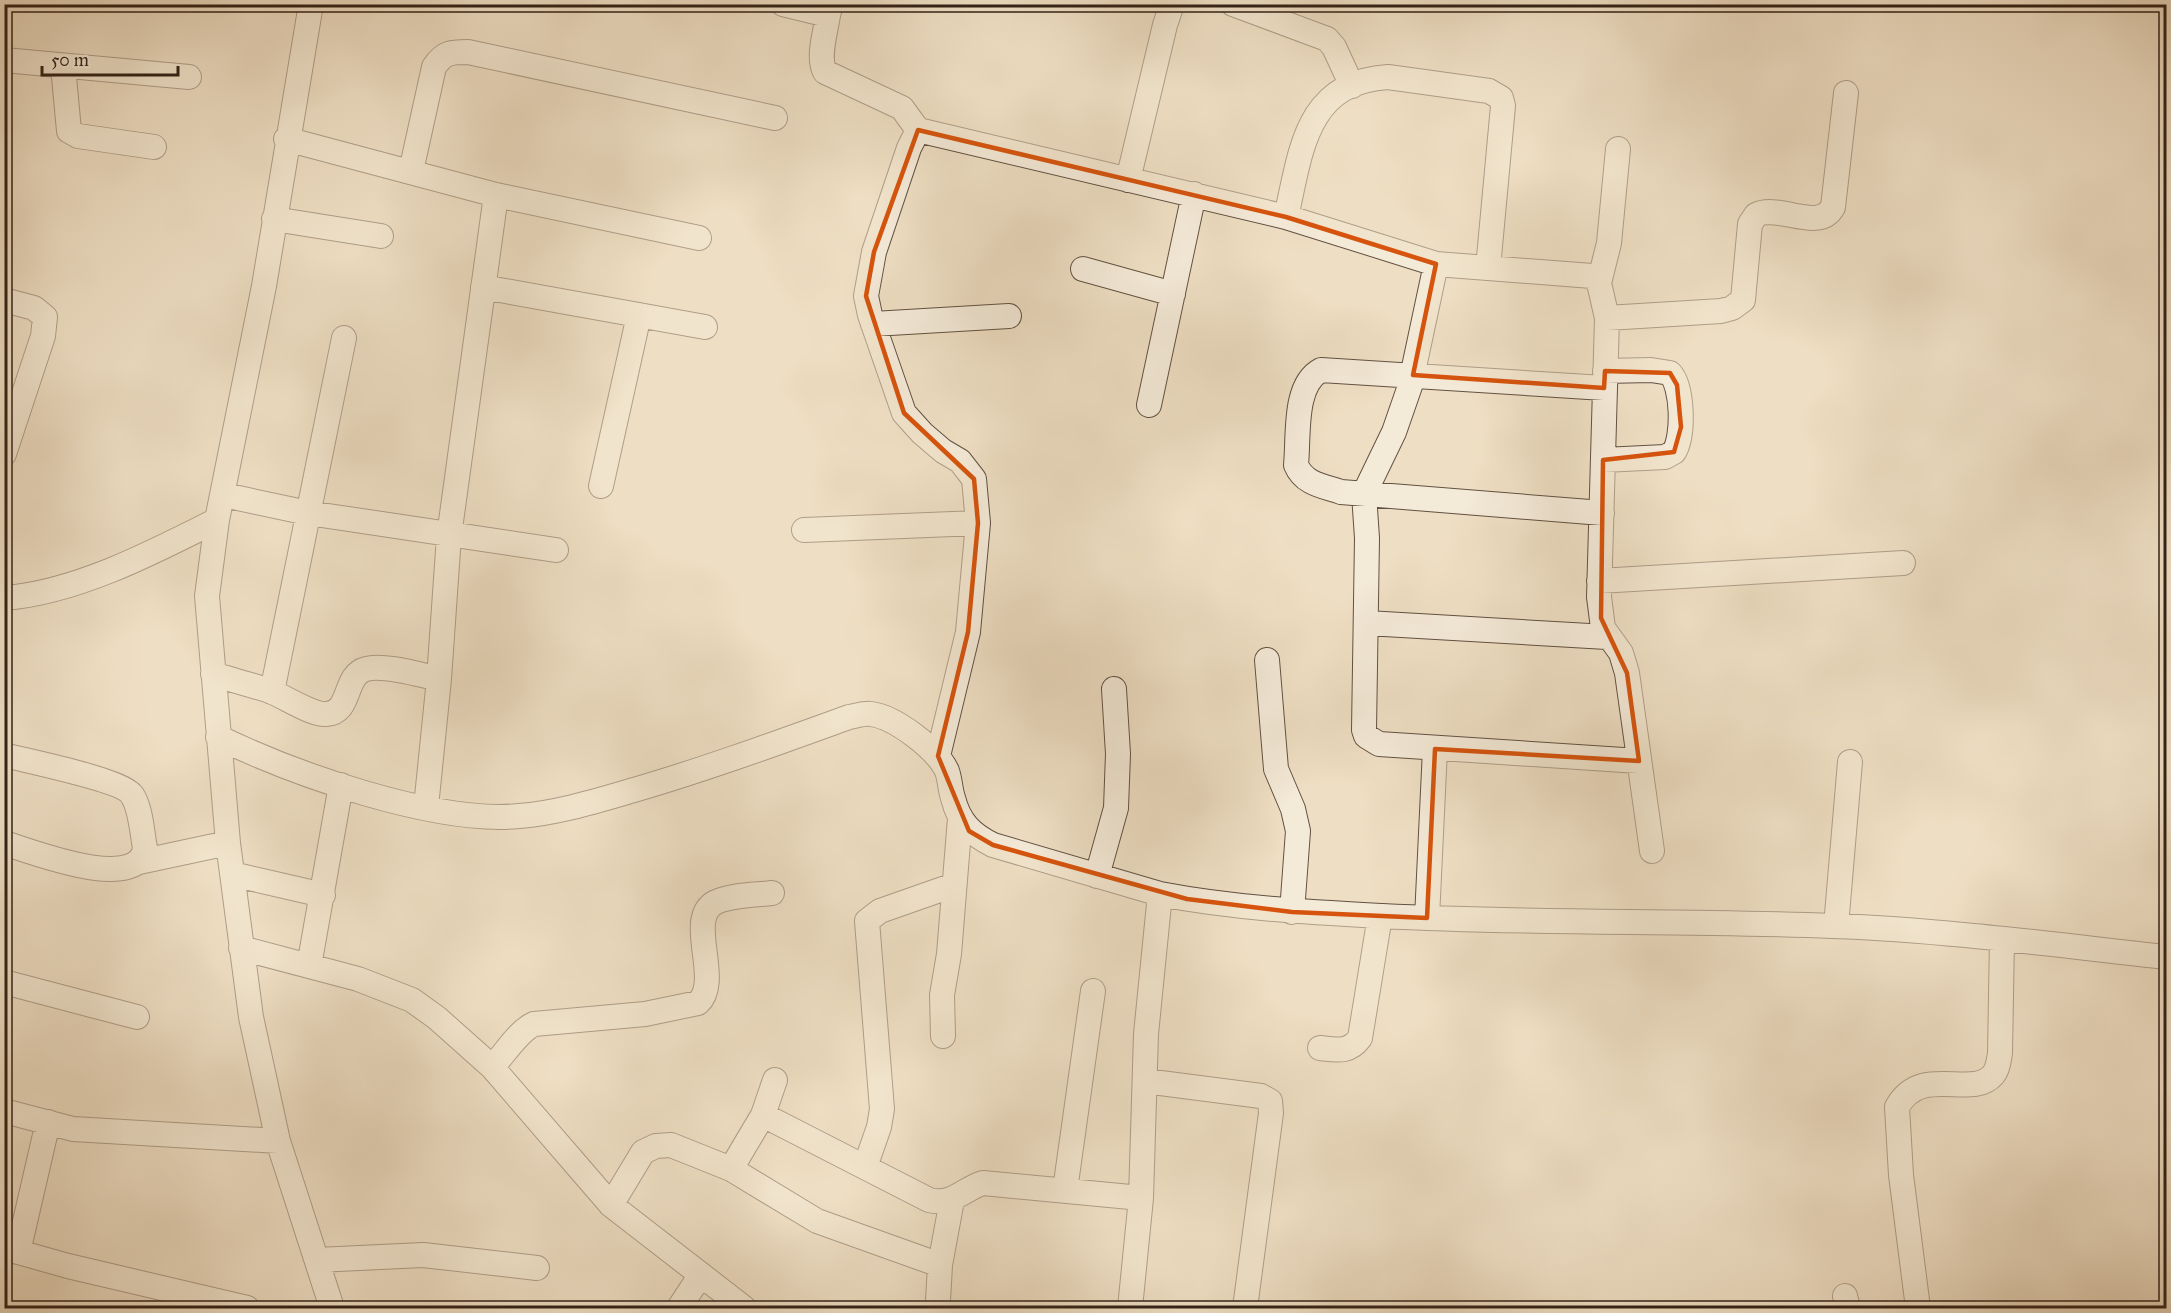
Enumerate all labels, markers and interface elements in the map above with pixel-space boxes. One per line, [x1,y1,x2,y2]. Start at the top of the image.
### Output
scale bar [42,39,178,77]
text: 50 m [51,49,89,71]

